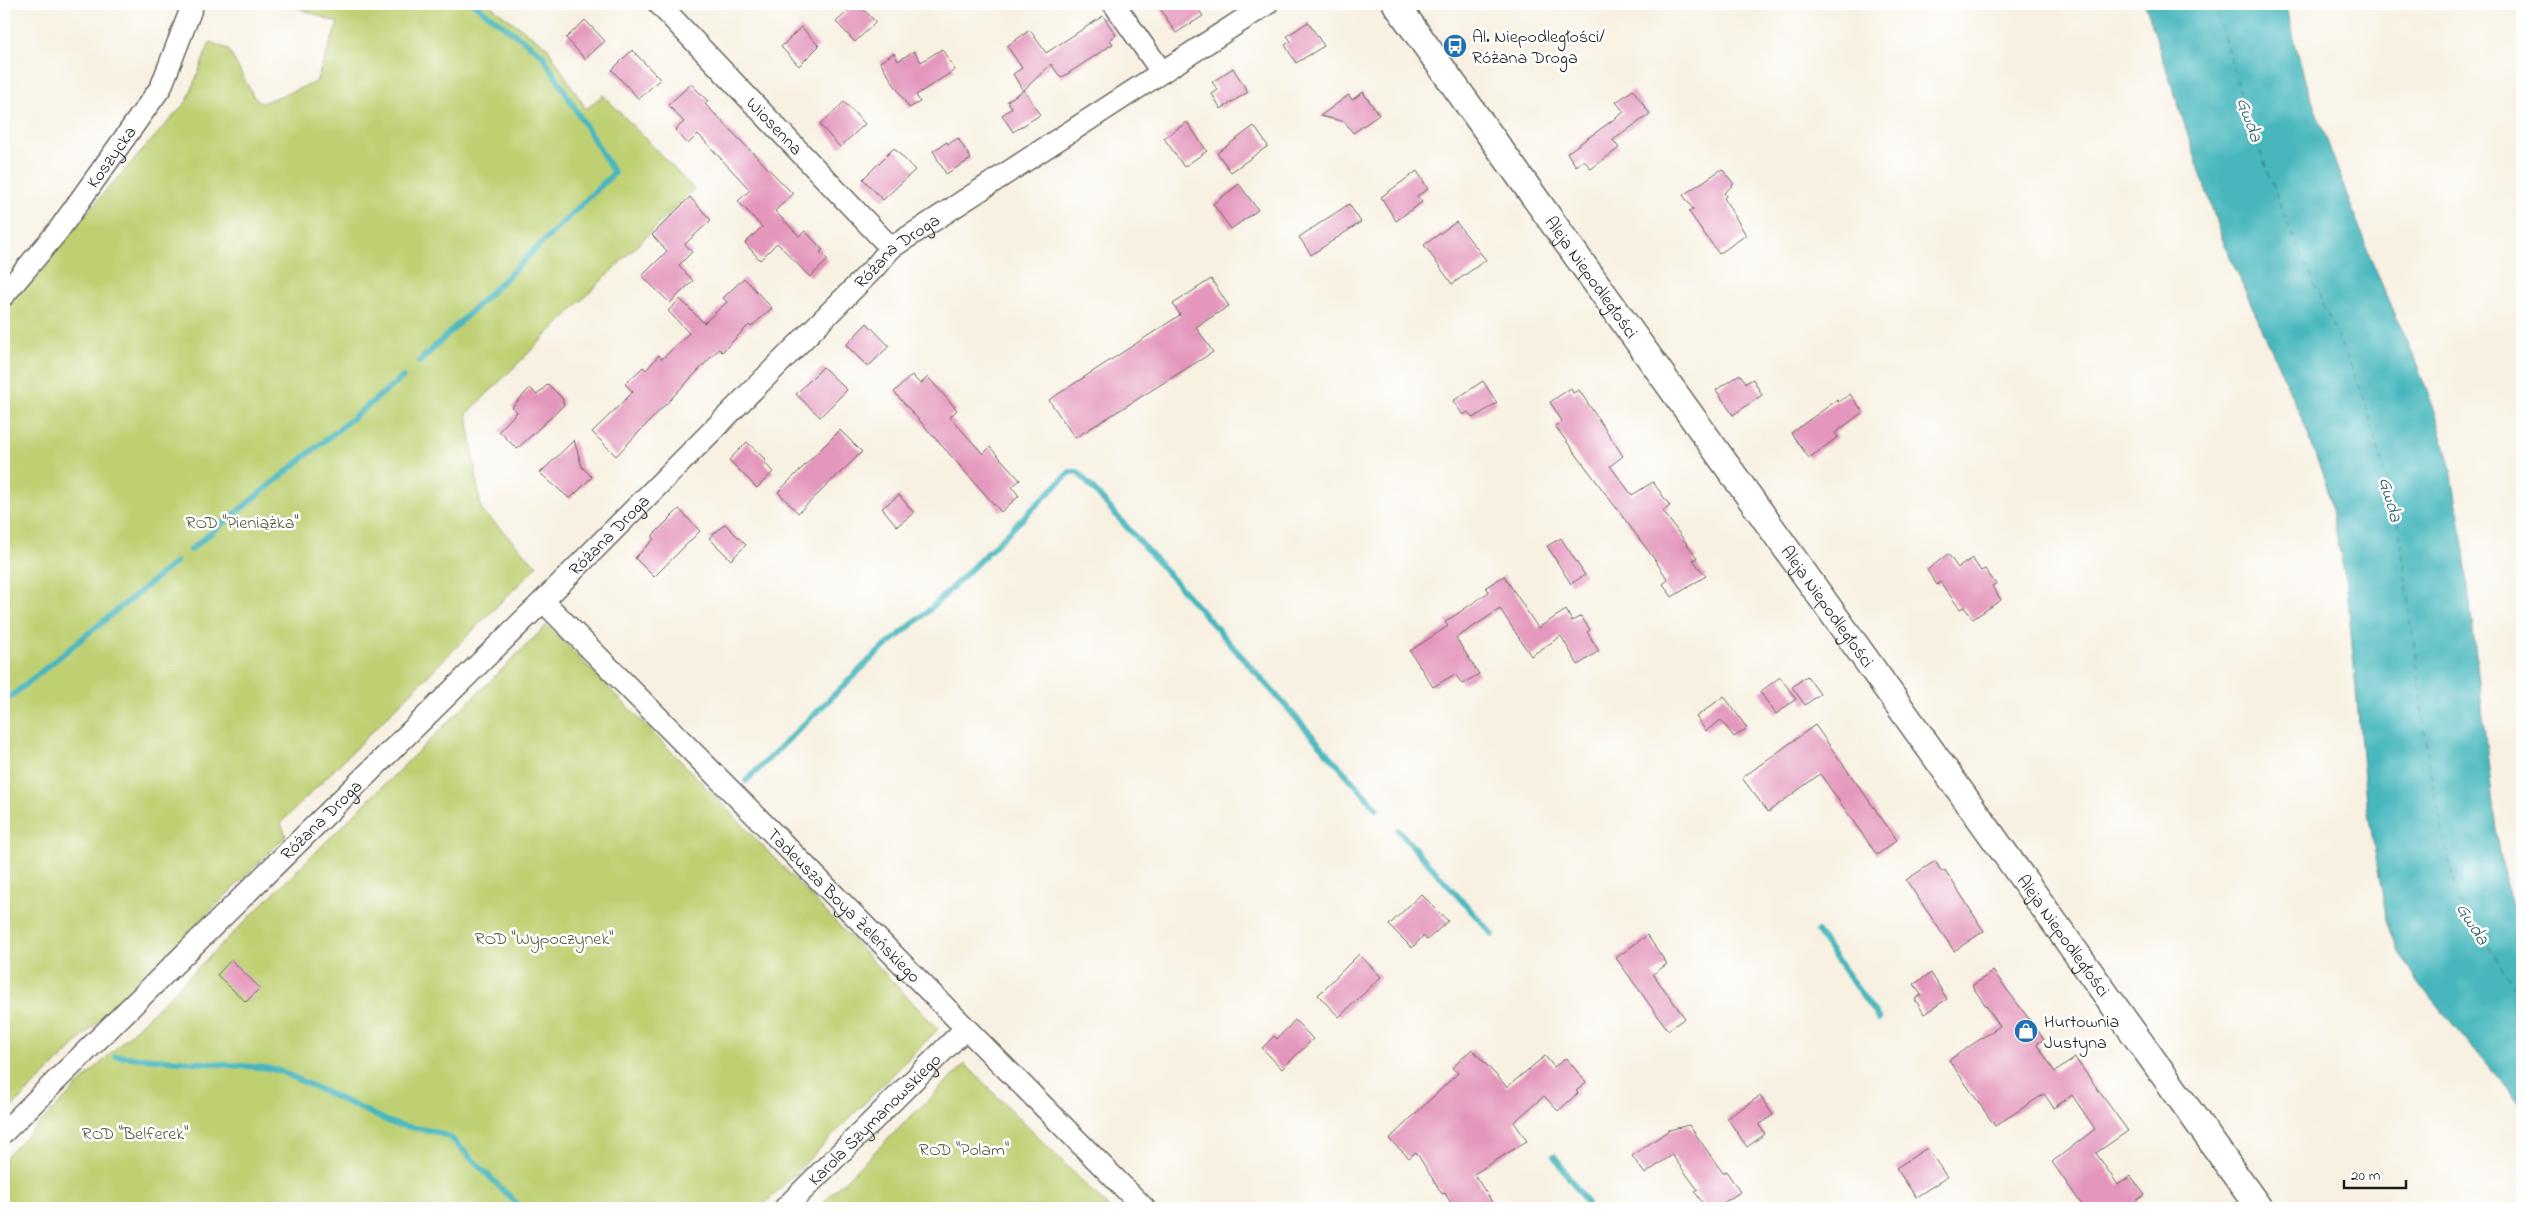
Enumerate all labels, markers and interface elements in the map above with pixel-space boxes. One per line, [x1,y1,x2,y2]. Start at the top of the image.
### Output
place label: Al. Niepodległości/ Różana Droga [1472,25,1605,73]
bus stop icon: Al. Niepodległości/ Różana Droga [1442,33,1468,59]
street label: Wiosenna [739,92,808,162]
water label: Gwda [2229,94,2269,146]
street label: Koszycka [81,121,144,194]
street label: Różana Droga [849,209,946,296]
street label: Aleja Niepodległości [1537,212,1643,345]
water label: Gwda [2371,474,2409,526]
street label: Różana Droga [564,490,657,583]
park label: ROD "Pieniążka" [185,511,299,537]
street label: Aleja Niepodległości [1773,541,1879,674]
street label: Różana Droga [276,775,369,867]
street label: Tadeusza Boya Żeleńskiego [760,823,926,990]
street label: Aleja Niepodległości [2009,870,2115,1003]
water label: Gwda [2448,898,2496,951]
park label: ROD "Wypoczynek" [474,927,614,953]
place label: Hurtownia Justyna [2044,1010,2119,1057]
shop icon: Hurtownia Justyna [2013,1018,2039,1044]
street label: Karola Szymanowskiego [803,1048,948,1193]
park label: ROD "Belferek" [82,1122,188,1148]
park label: ROD "Polam" [919,1138,1009,1164]
scale bar [2344,1157,2406,1189]
text: 20 m [2351,1165,2381,1187]

